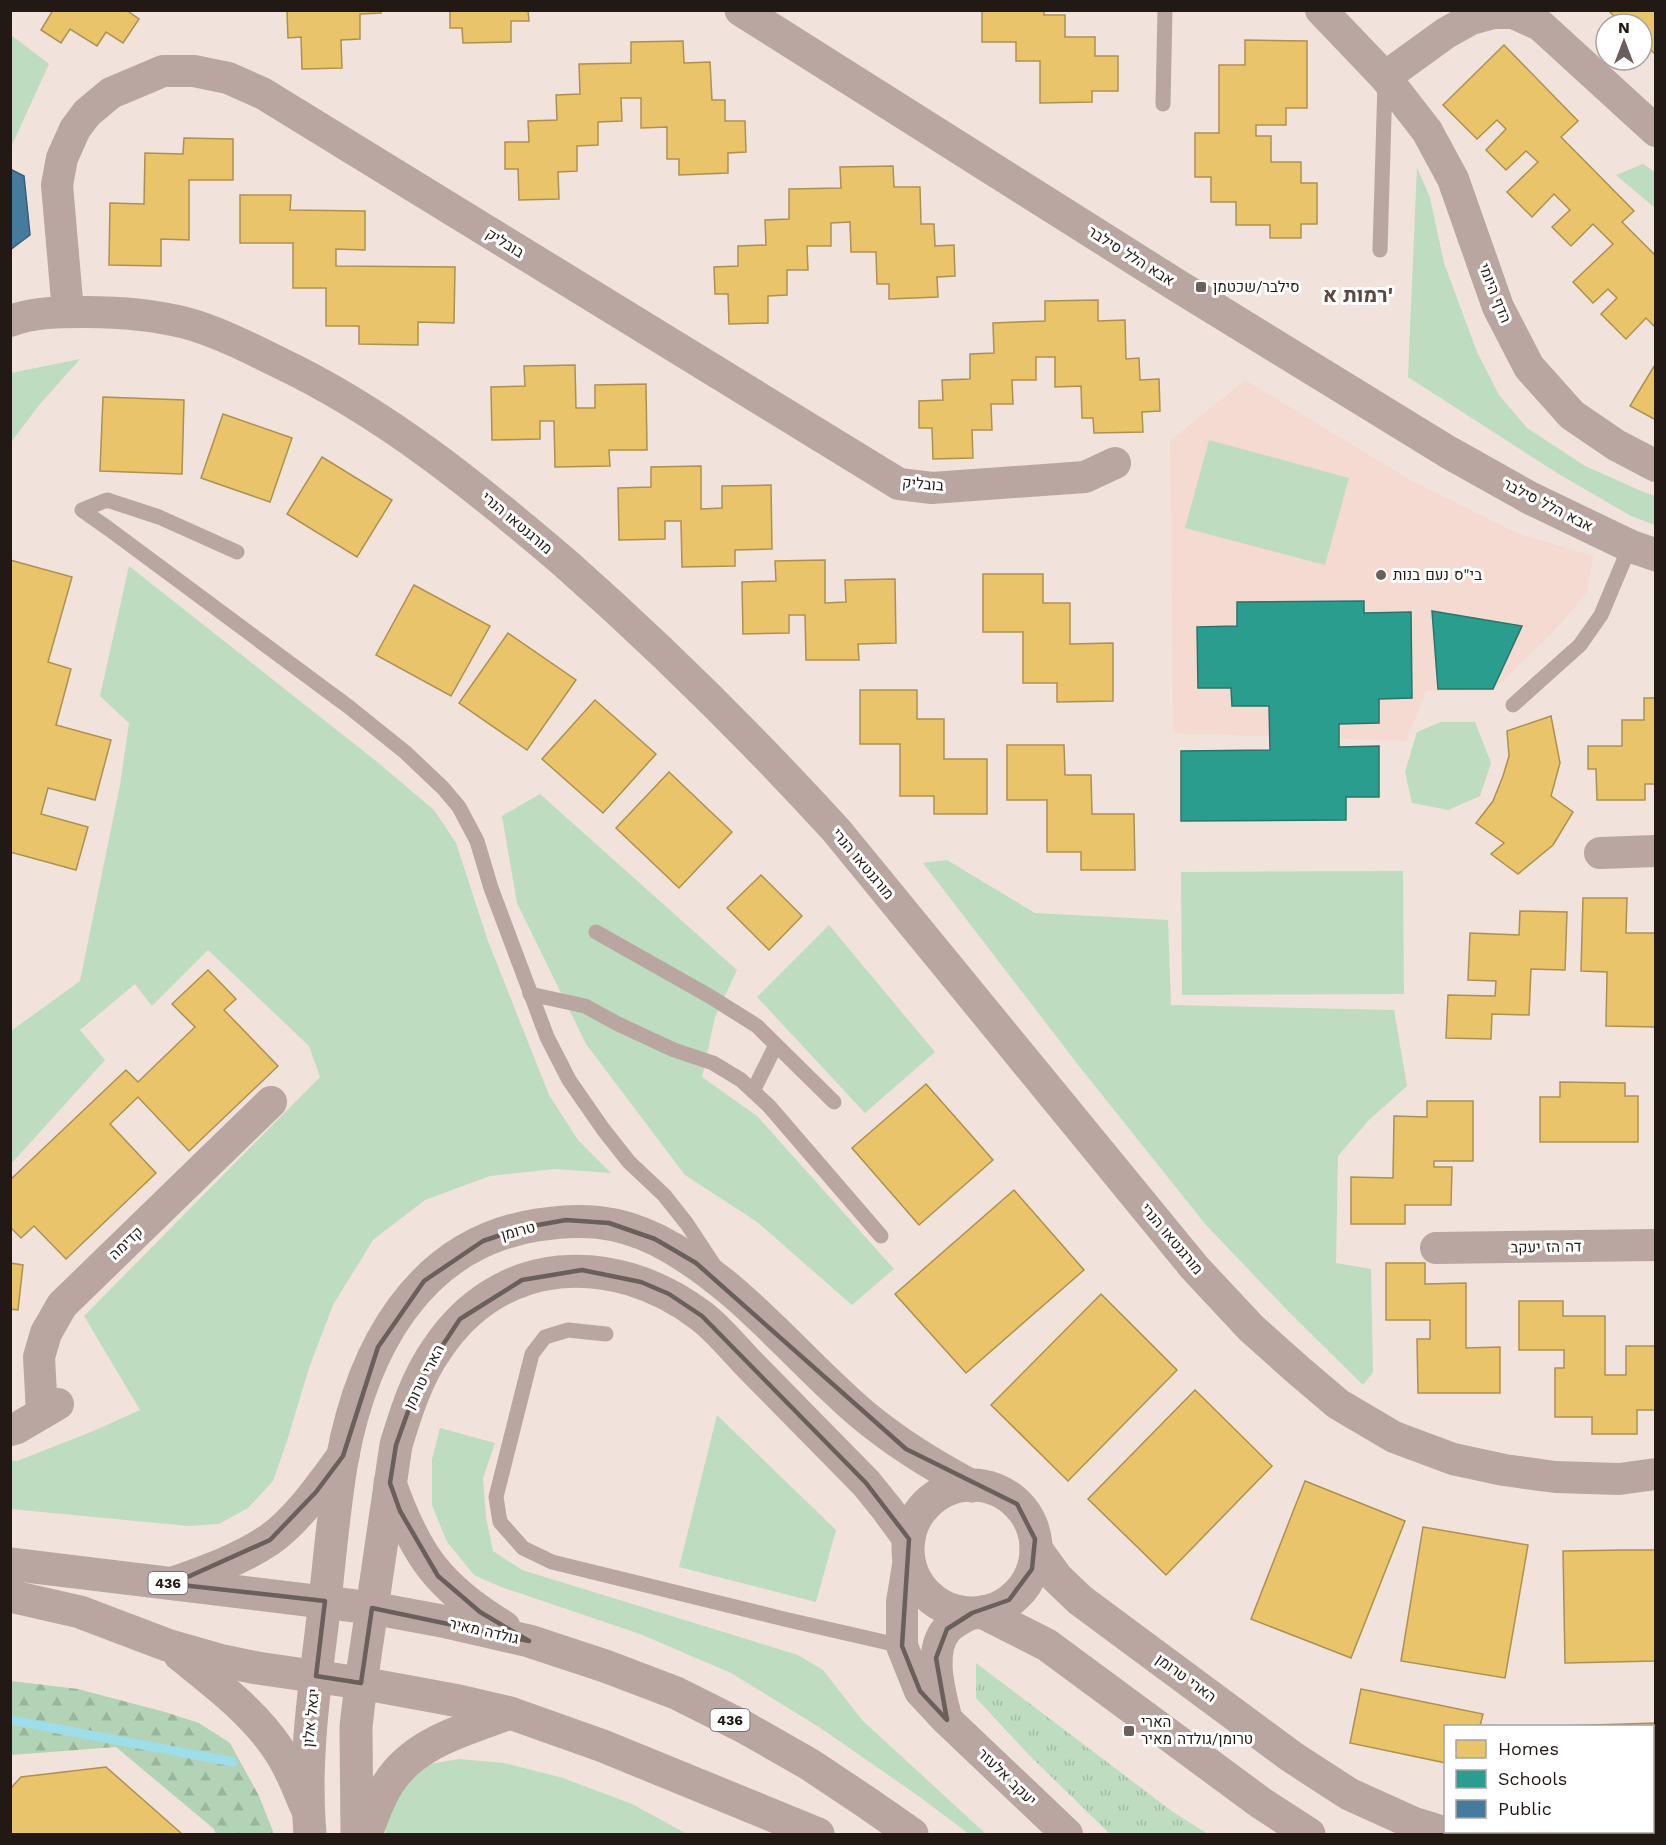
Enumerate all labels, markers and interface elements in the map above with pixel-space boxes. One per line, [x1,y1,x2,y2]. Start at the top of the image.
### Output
north arrow [1594,12,1654,72]
text: N [1618,18,1630,37]
street label: אבא הלל סילבר [1084,222,1178,290]
street label: בובליק [483,224,528,262]
street label: הדף היומי [1475,261,1515,325]
place label: סילבר/שכטמן [1213,278,1300,296]
marker: סילבר/שכטמן [1194,280,1208,294]
district label: רמות א' [1323,282,1393,307]
street label: בובליק [901,473,945,495]
street label: אבא הלל סילבר [1500,475,1596,535]
street label: מורגנטאו הנרי [478,488,556,558]
place label: בי"ס נעם בנות [1393,566,1482,584]
marker: בי"ס נעם בנות [1374,568,1388,582]
street label: מורגנטאו הנרי [828,825,898,903]
street label: מורגנטאו הנרי [1137,1200,1207,1278]
street label: טרומן [499,1218,537,1244]
street label: קדימה [105,1223,147,1263]
street label: דה הז יעקב [1510,1237,1582,1257]
street label: הארי טרומן [400,1342,448,1412]
road number: 436 [148,1572,188,1594]
street label: גולדה מאיר [448,1614,521,1648]
street label: הארי טרומן [1152,1650,1220,1706]
street label: יגאל אלון [299,1688,323,1748]
road number: 436 [710,1709,750,1731]
place label: הארי טרומן/גולדה מאיר [1141,1713,1253,1748]
marker: הארי טרומן/גולדה מאיר [1122,1724,1136,1738]
legend [1444,1725,1654,1833]
text: Homes [1498,1738,1559,1759]
street label: יעקב אלעזר [974,1745,1040,1809]
text: Schools [1498,1768,1567,1789]
text: Public [1498,1798,1552,1819]

